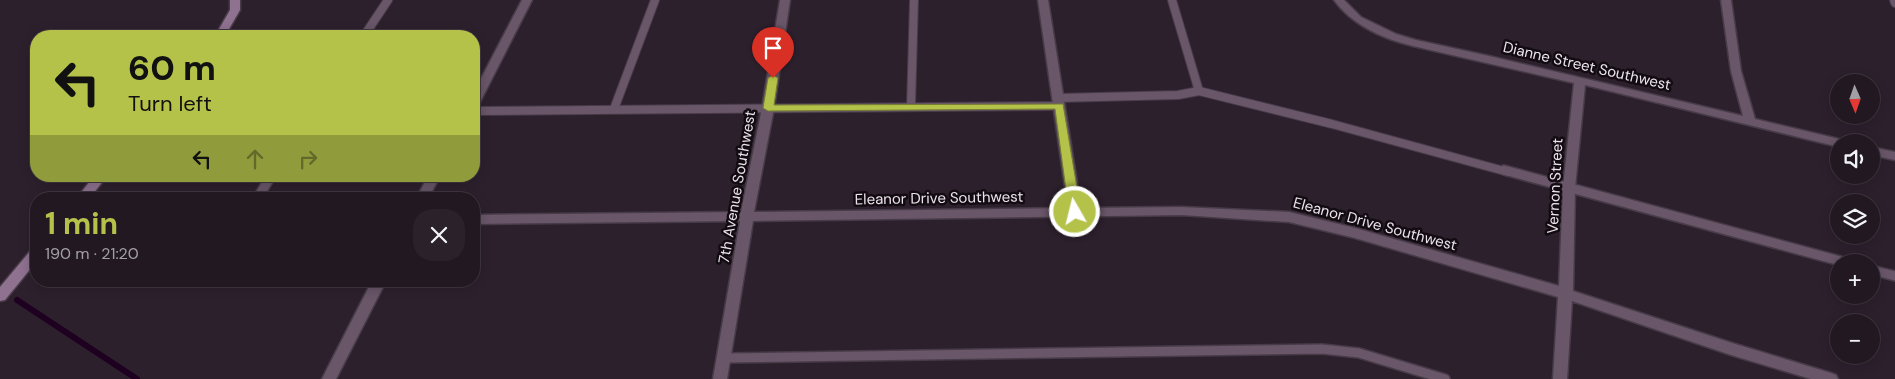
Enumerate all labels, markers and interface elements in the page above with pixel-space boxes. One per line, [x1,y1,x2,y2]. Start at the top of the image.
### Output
pin [752,27,794,78]
icon: arrive [759,34,787,62]
street label: Dianne Street Southwest [1501,37,1673,95]
text: 60 m [128,45,216,91]
icon: left [45,50,110,115]
north arrow [1830,74,1880,124]
map controls [1830,74,1880,364]
text: Turn left [128,89,212,118]
street label: 7th Avenue Southwest [714,109,760,265]
button: sound [1830,134,1880,184]
street label: Vernon Street [1543,138,1567,234]
icon: left [188,145,216,173]
icon: ahead [241,145,269,173]
icon: right [294,145,322,173]
position arrow [1048,185,1100,237]
street label: Eleanor Drive Southwest [855,187,1024,209]
street label: Eleanor Drive Southwest [1291,193,1459,255]
button: layers [1830,194,1880,244]
text: 1 min [45,204,118,243]
button: close [413,209,465,261]
text: 190 m · 21:20 [45,243,139,264]
button: + [1830,254,1880,304]
button: − [1830,314,1880,364]

